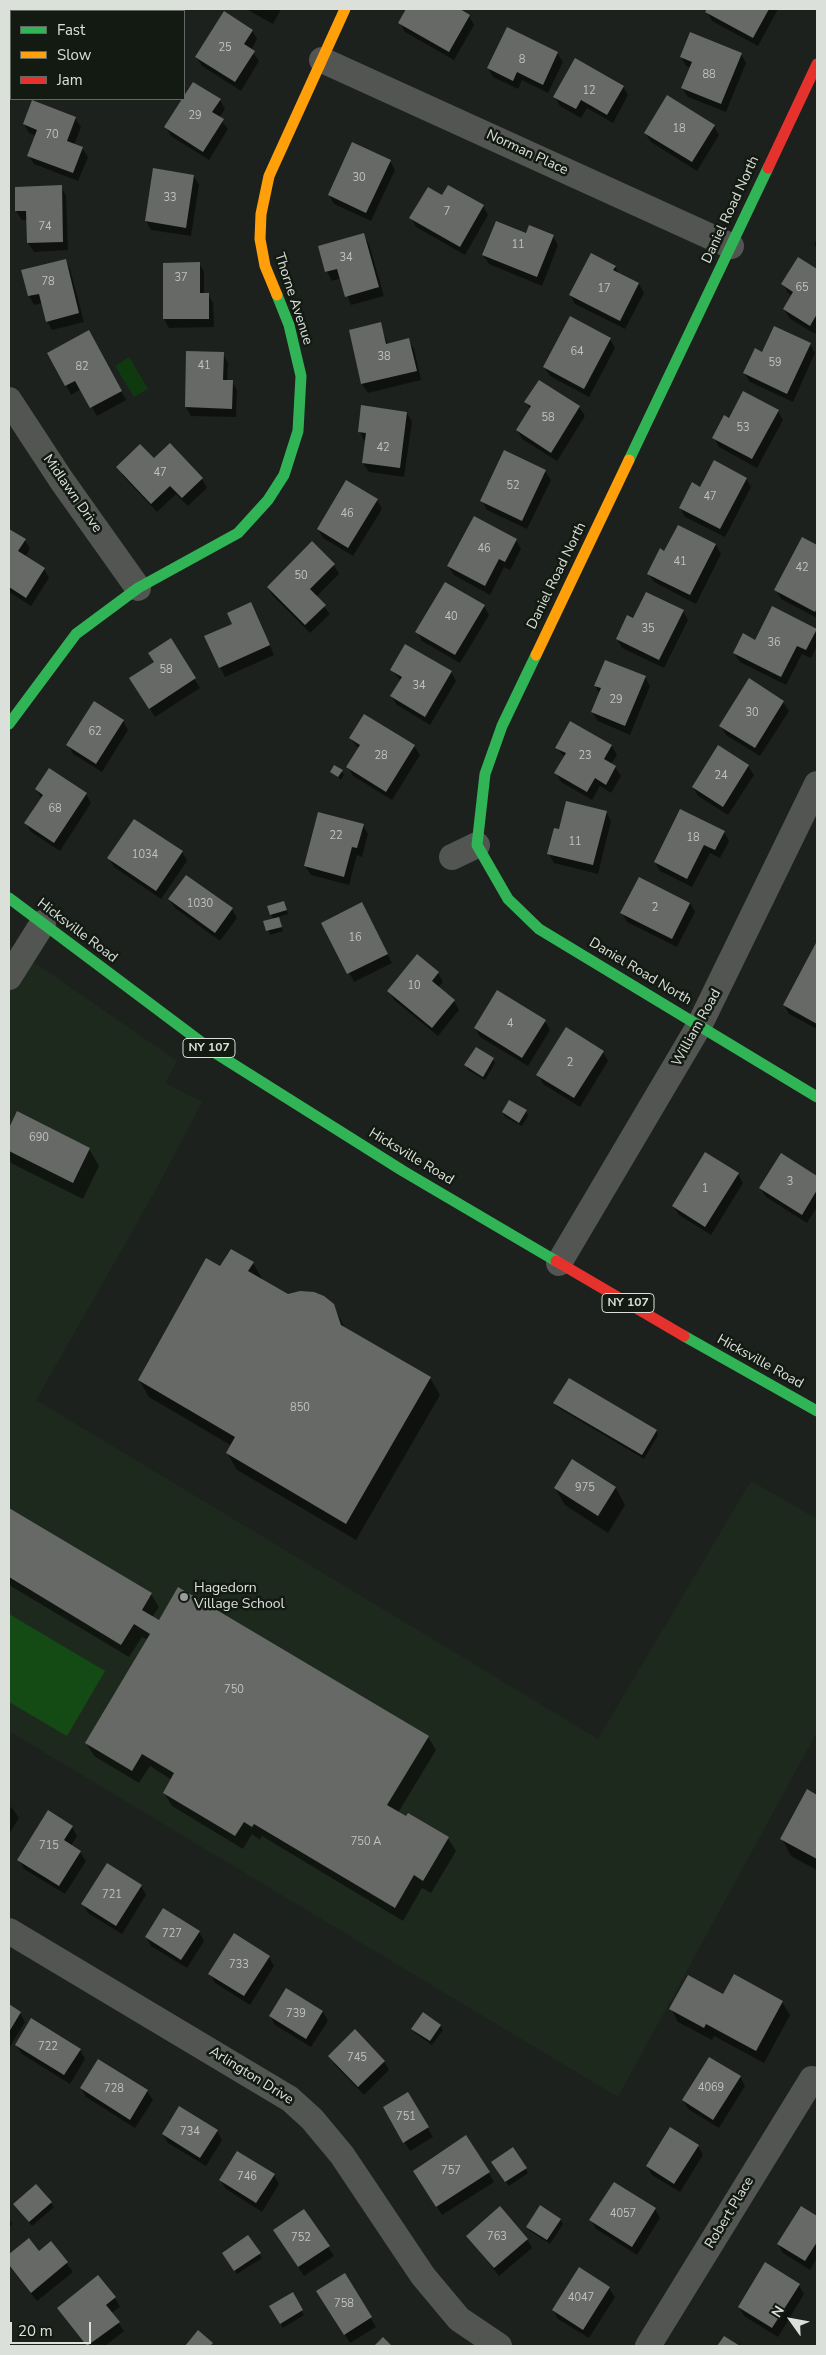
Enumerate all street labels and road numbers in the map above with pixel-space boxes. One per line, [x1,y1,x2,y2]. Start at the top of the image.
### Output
street label: Norman Place [483,127,571,179]
street label: Daniel Road North [699,154,763,266]
street label: Thorne Avenue [270,251,316,347]
street label: Midlawn Drive [39,452,105,536]
street label: Daniel Road North [524,520,590,632]
street label: Hicksville Road [34,895,120,967]
street label: Daniel Road North [586,935,694,1009]
street label: William Road [669,986,725,1070]
road number: NY 107 [183,1038,235,1058]
street label: Hicksville Road [365,1125,457,1189]
road number: NY 107 [602,1294,654,1312]
street label: Hicksville Road [714,1331,806,1393]
street label: Arlington Drive [206,2043,296,2109]
street label: Robert Place [702,2174,758,2252]

